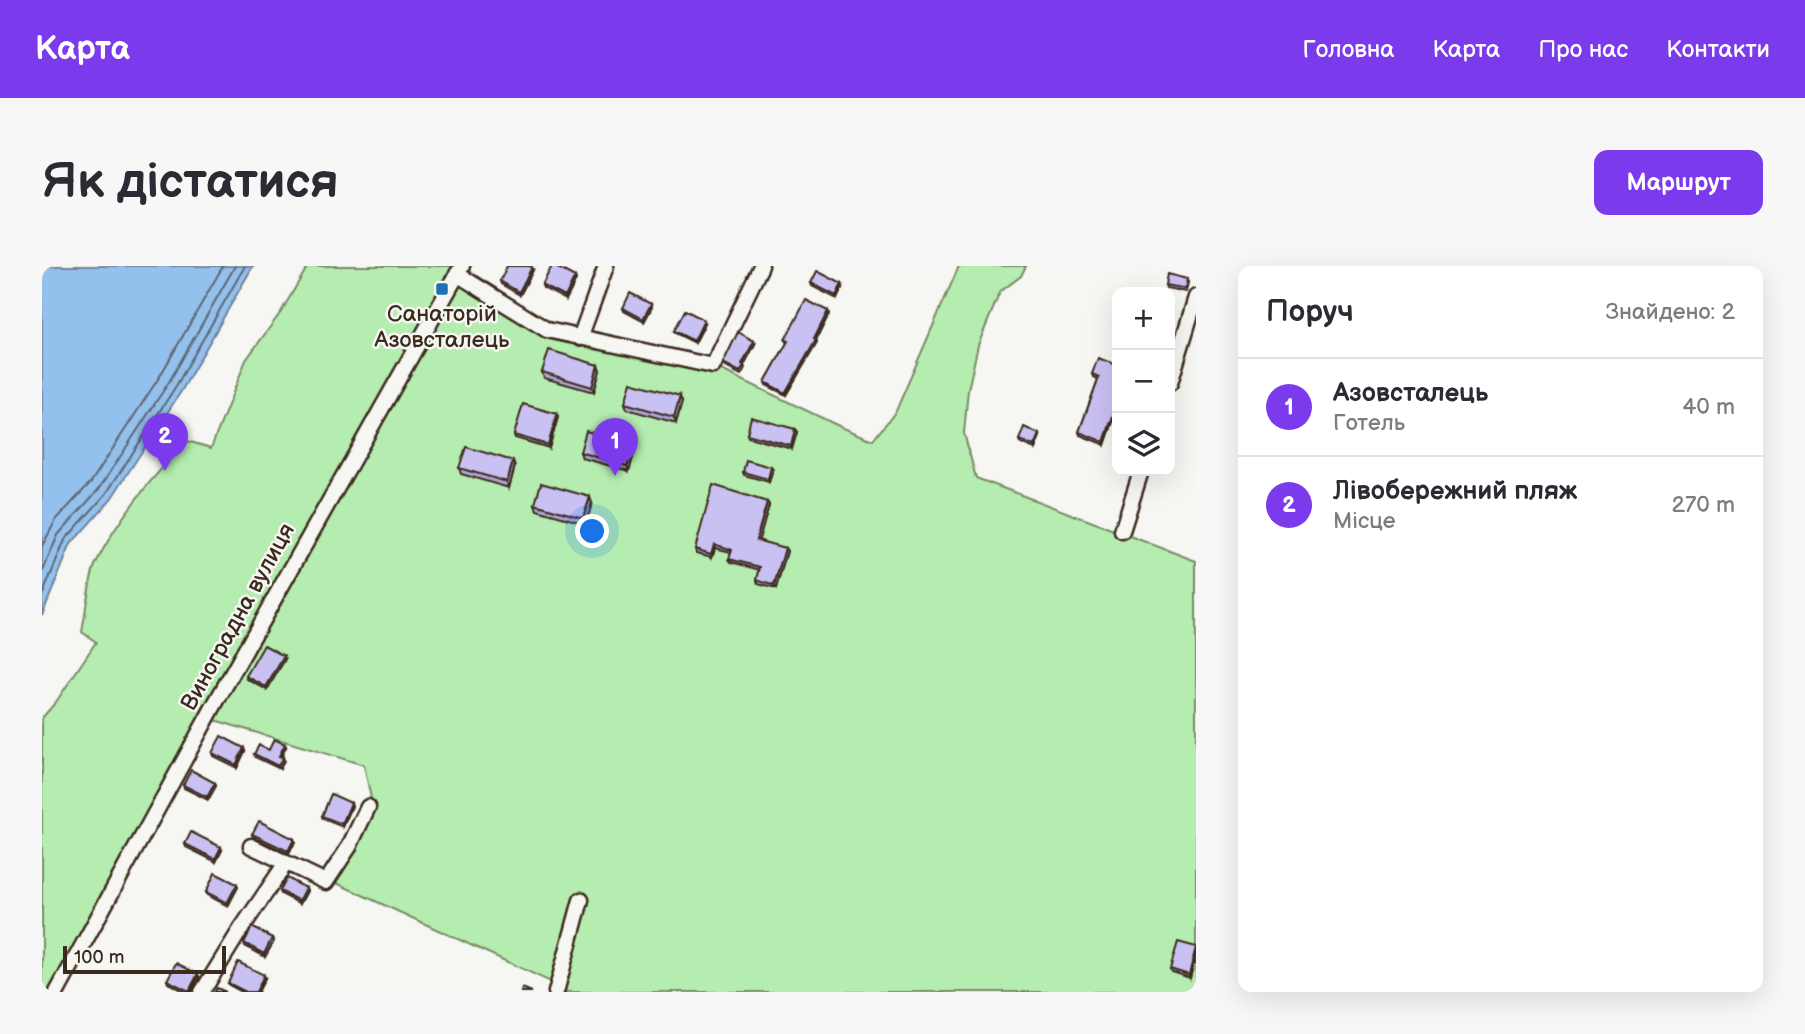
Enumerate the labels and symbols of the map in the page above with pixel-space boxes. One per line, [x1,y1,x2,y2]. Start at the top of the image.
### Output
marker: Санаторій Азовсталець [434,281,450,297]
place label: Санаторій Азовсталець [374,300,509,354]
pin: 2 [142,413,188,471]
pin: 1 [592,418,638,476]
your location [575,514,609,548]
street label: Виноградна вулиця [175,519,301,715]
scale bar [63,943,226,975]

